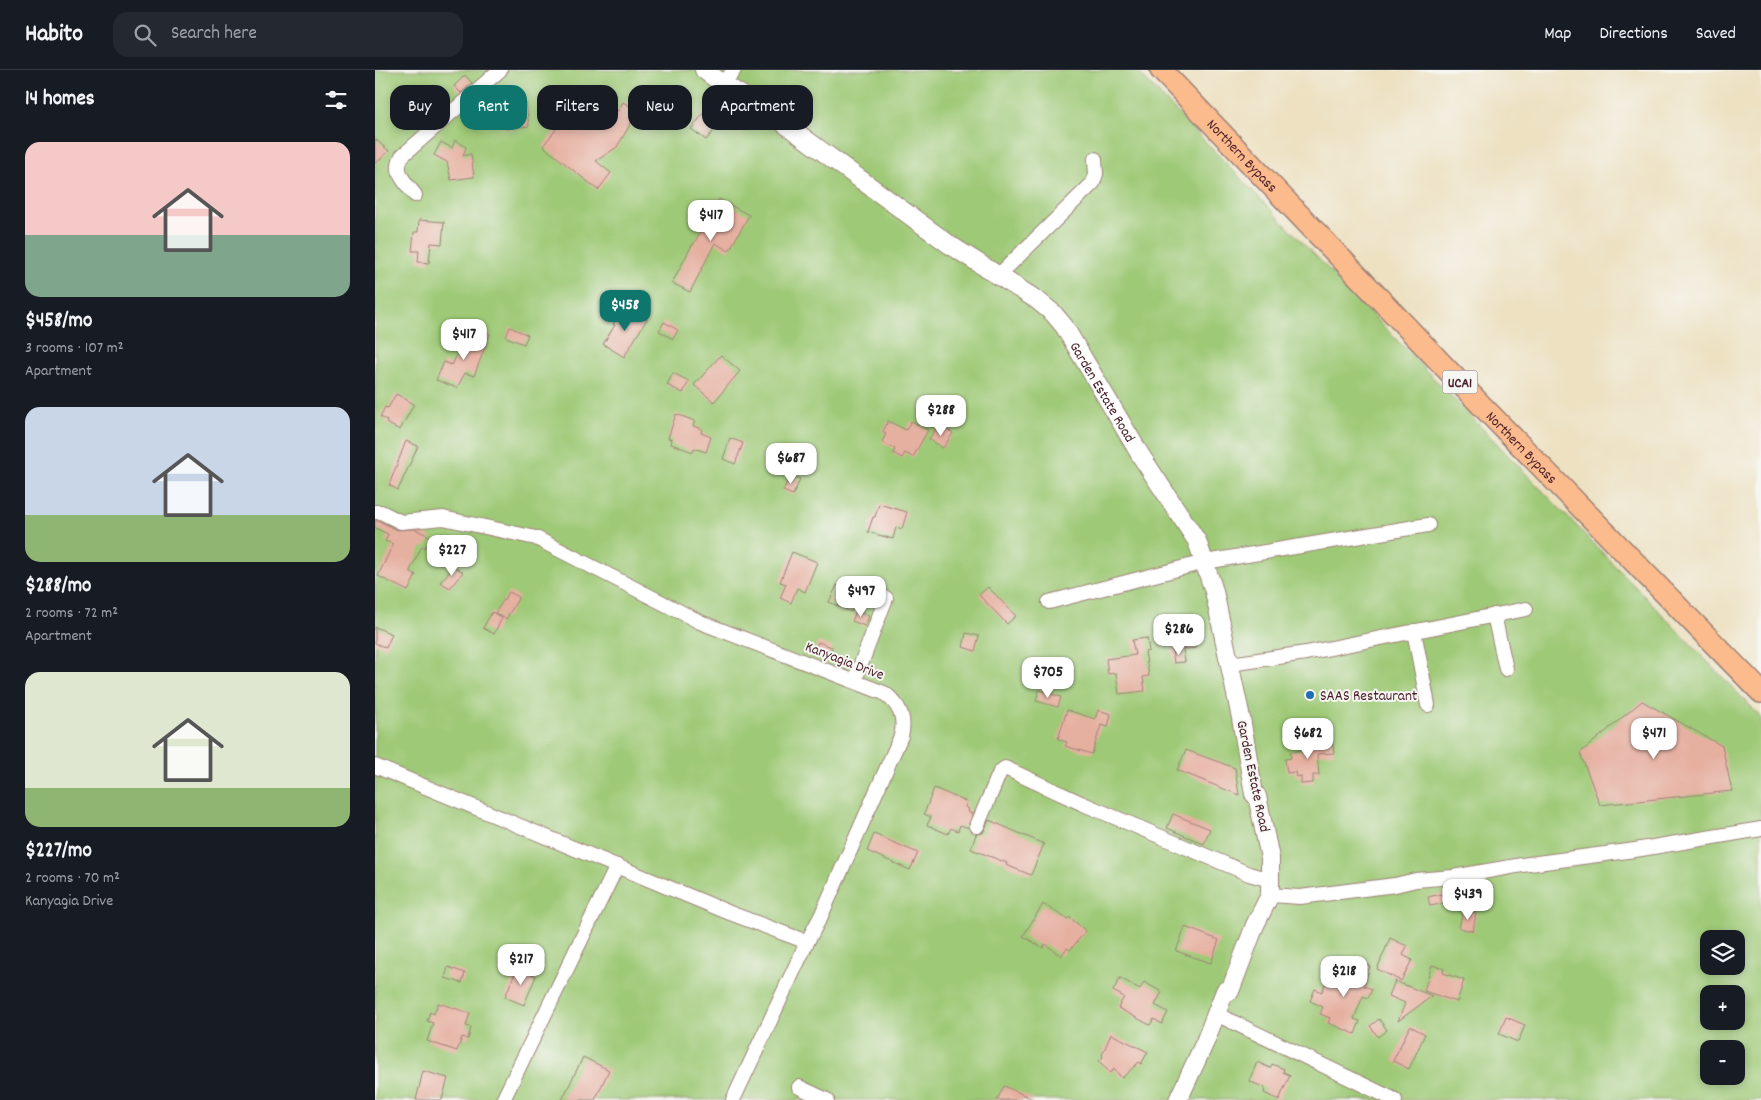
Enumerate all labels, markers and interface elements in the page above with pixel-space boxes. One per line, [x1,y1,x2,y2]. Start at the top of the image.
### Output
search box [113,12,463,57]
text: Habito [25,18,83,52]
icon: search [131,21,159,49]
text: Search here [171,21,257,48]
text: Map [1544,22,1571,47]
text: Directions [1599,22,1668,47]
text: Saved [1696,22,1736,47]
text: 14 homes [25,85,95,115]
chip: Buy [390,85,450,130]
chip: Rent [460,85,527,130]
chip: Filters [537,85,618,130]
chip: New [628,85,692,130]
chip: Apartment [702,85,813,130]
icon: filters [322,86,350,114]
street label: Northern Bypass [1200,115,1282,198]
icon: home [143,175,233,265]
pin: $417 [681,200,741,242]
text: $417 [699,204,723,227]
pin: $458 [595,290,655,332]
text: $458 [611,294,639,317]
text: $458/mo [25,307,92,337]
pin: $417 [434,318,494,361]
text: $417 [452,323,476,346]
text: 3 rooms · 107 m² [25,337,124,360]
street label: Garden Estate Road [1063,338,1140,447]
text: Apartment [25,360,92,383]
road number: UCA1 [1443,370,1477,394]
pin: $288 [911,394,971,437]
text: $288 [927,399,955,422]
street label: Northern Bypass [1480,407,1561,490]
icon: home [143,440,233,530]
pin: $687 [761,442,821,485]
text: $687 [777,447,805,470]
pin: $227 [422,534,482,577]
text: $227 [438,539,466,562]
text: $288/mo [25,572,91,602]
pin: $497 [831,576,891,618]
text: $497 [847,580,875,603]
text: 2 rooms · 72 m² [25,602,118,625]
pin: $286 [1149,614,1209,656]
text: $286 [1164,618,1194,641]
text: Apartment [25,625,92,648]
street label: Kanyagia Drive [802,637,887,687]
pin: $705 [1018,656,1078,699]
text: $705 [1033,661,1063,684]
place label: SAAS Restaurant [1320,686,1418,708]
marker: SAAS Restaurant [1304,689,1316,701]
icon: home [143,705,233,795]
pin: $682 [1278,718,1338,760]
pin: $471 [1624,718,1684,760]
street label: Garden Estate Road [1229,719,1275,834]
text: $682 [1293,722,1323,745]
text: $471 [1642,722,1666,745]
text: $227/mo [25,837,92,867]
text: 2 rooms · 70 m² [25,867,120,890]
pin: $439 [1438,878,1498,921]
text: $439 [1453,883,1483,906]
text: Kanyagia Drive [25,890,113,913]
map controls [1700,930,1745,1085]
button: layers [1700,930,1745,975]
pin: $217 [491,944,551,986]
text: $217 [509,948,533,971]
pin: $218 [1314,956,1374,998]
text: $218 [1331,960,1357,983]
button: + [1700,985,1745,1030]
button: − [1700,1040,1745,1085]

